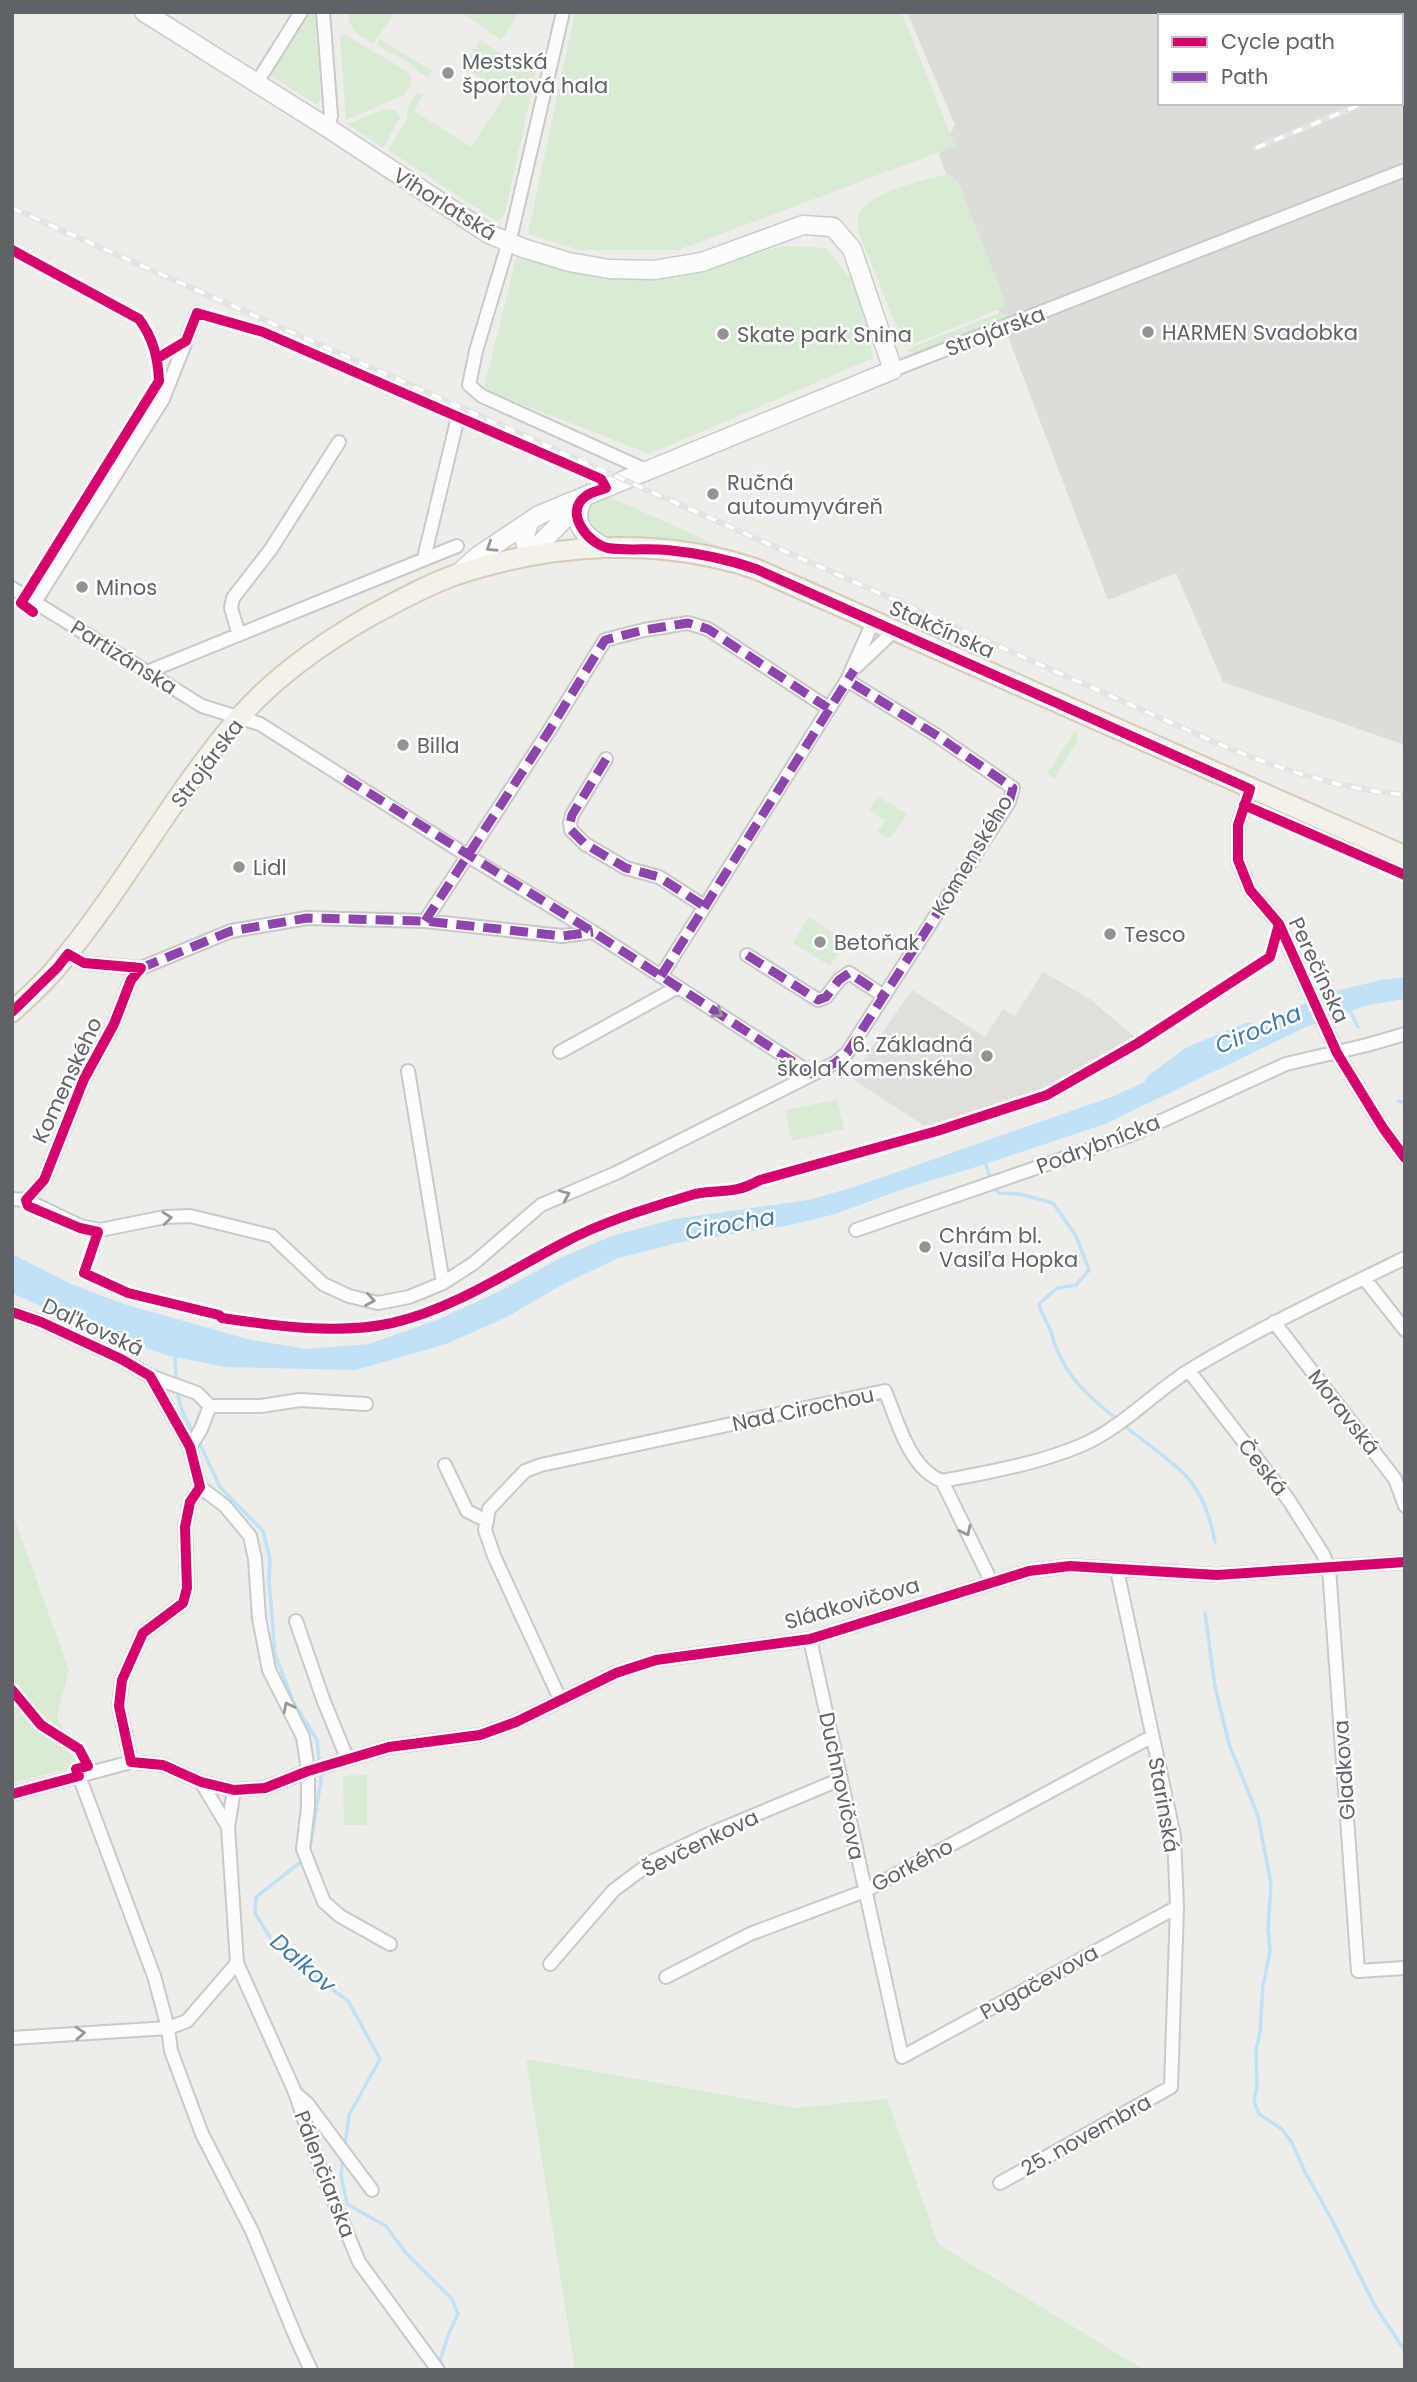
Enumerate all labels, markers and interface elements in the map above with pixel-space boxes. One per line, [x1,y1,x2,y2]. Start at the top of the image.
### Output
legend [1158,14,1403,105]
text: Cycle path [1221,27,1335,56]
place label: Mestská športová hala [462,47,608,100]
text: Path [1221,62,1268,91]
marker: Mestská športová hala [440,65,456,81]
street label: Vihorlatská [388,161,502,247]
street label: Strojárska [941,299,1049,363]
place label: HARMEN Svadobka [1162,318,1358,347]
place label: Skate park Snina [737,320,912,349]
marker: HARMEN Svadobka [1140,324,1156,340]
marker: Skate park Snina [715,326,731,342]
place label: Ručná autoumyváreň [727,468,883,521]
marker: Ručná autoumyváreň [705,486,721,502]
one-way arrow [486,539,499,552]
place label: Minos [96,573,157,602]
marker: Minos [74,579,90,595]
street label: Stakčínska [885,593,999,665]
street label: Partizánska [65,613,183,701]
street label: Strojárska [164,713,250,813]
place label: Billa [417,731,460,760]
marker: Billa [395,737,411,753]
street label: Komenského [925,789,1019,921]
place label: Lidl [253,853,287,882]
marker: Lidl [231,859,247,875]
street label: Perečínska [1282,913,1356,1027]
place label: Tesco [1124,920,1186,949]
marker: Tesco [1102,926,1118,942]
place label: Betoňak [834,928,920,957]
marker: Betoňak [812,934,828,950]
water label: Cirocha [1210,997,1306,1061]
one-way arrow [710,1005,723,1017]
street label: Komenského [25,1012,109,1148]
place label: 6. Základná škola Komenského [777,1030,973,1083]
marker: 6. Základná škola Komenského [979,1048,995,1064]
street label: Podrybnícka [1032,1107,1164,1181]
one-way arrow [557,1189,570,1203]
water label: Cirocha [682,1200,778,1248]
one-way arrow [162,1211,173,1226]
place label: Chrám bl. Vasiľa Hopka [939,1221,1078,1274]
marker: Chrám bl. Vasiľa Hopka [917,1239,933,1255]
street label: Daľkovská [38,1291,148,1363]
one-way arrow [364,1292,376,1307]
street label: Moravská [1301,1363,1387,1461]
street label: Nad Cirochou [729,1380,877,1438]
street label: Česká [1231,1432,1295,1502]
one-way arrow [958,1524,972,1536]
street label: Sládkovičova [781,1570,923,1636]
one-way arrow [282,1701,296,1714]
street label: Duchnovičova [812,1709,872,1863]
street label: Gladkova [1326,1719,1362,1821]
street label: Starinská [1141,1755,1187,1855]
street label: Ševčenkova [637,1802,763,1884]
street label: Gorkého [866,1831,958,1899]
water label: Dalkov [263,1926,343,2001]
street label: Pugačevova [975,1938,1103,2026]
one-way arrow [75,2026,86,2041]
street label: 25. novembra [1016,2087,1156,2183]
street label: Pálenčiarska [287,2106,363,2242]

